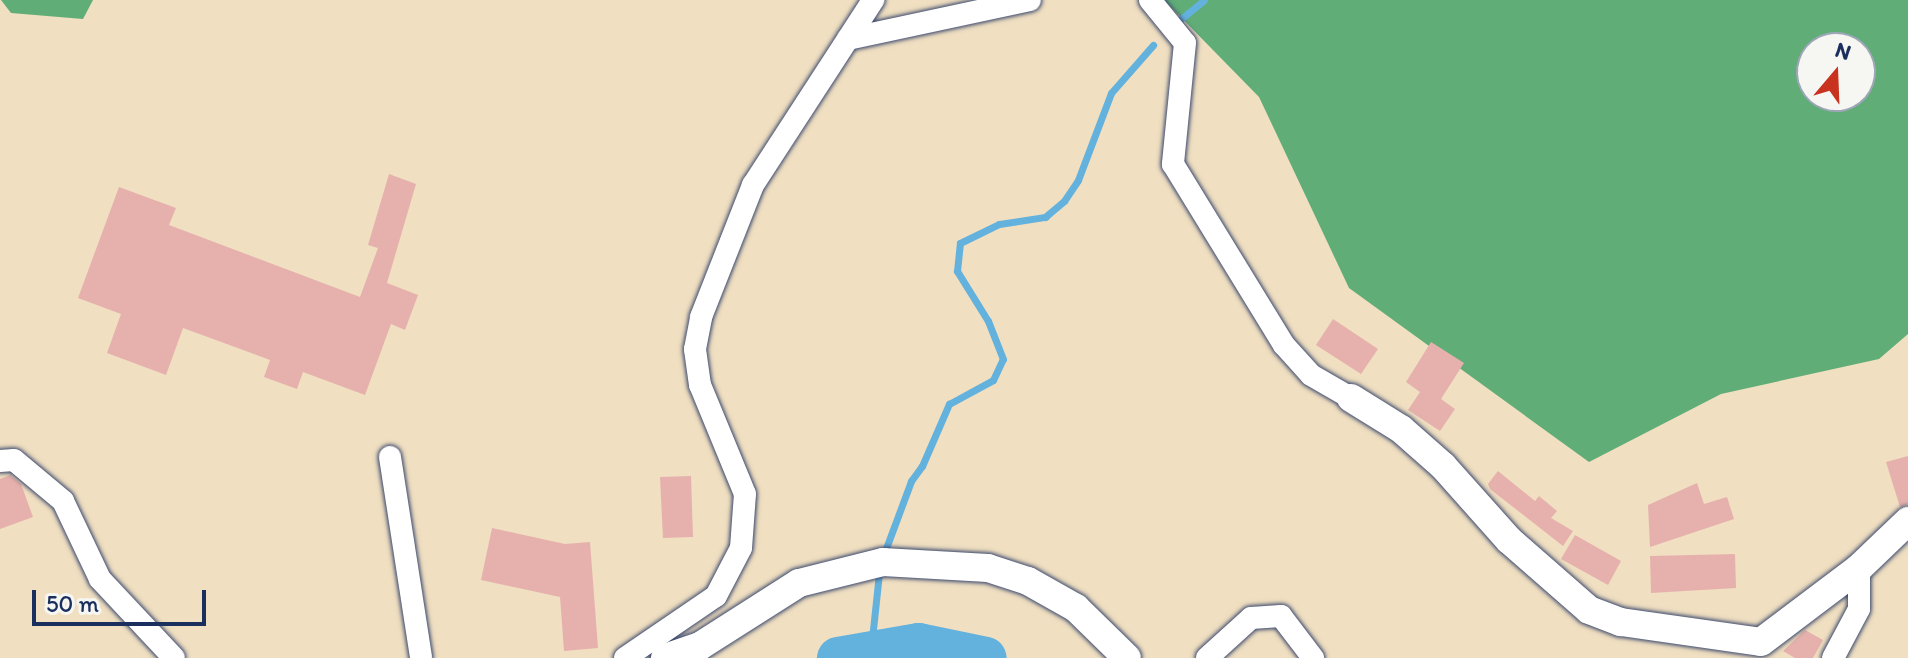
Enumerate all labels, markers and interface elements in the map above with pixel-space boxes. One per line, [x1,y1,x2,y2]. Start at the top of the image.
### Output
north arrow [1796,32,1876,112]
text: N [1832,36,1855,66]
scale bar [36,574,210,624]
text: 50 m [46,589,99,618]

